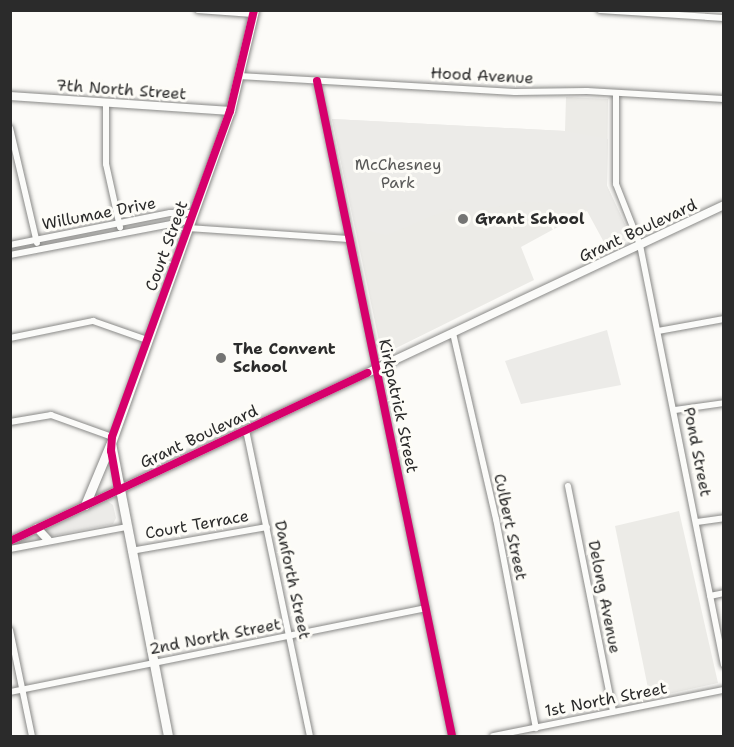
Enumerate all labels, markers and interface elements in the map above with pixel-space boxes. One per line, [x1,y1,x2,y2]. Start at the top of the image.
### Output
street label: Hood Avenue [430,64,534,88]
street label: 7th North Street [55,76,187,104]
park label: McChesney Park [355,155,441,193]
street label: Willumae Drive [40,194,158,234]
street label: Grant Boulevard [576,195,700,267]
street label: Court Street [142,198,192,294]
place label: Grant School [475,209,585,229]
marker: Grant School [456,212,470,226]
street label: Kirkpatrick Street [374,337,422,475]
place label: The Convent School [233,339,336,377]
marker: The Convent School [214,351,228,365]
street label: Grant Boulevard [137,401,261,473]
street label: Pond Street [679,406,715,498]
street label: Culbert Street [489,472,531,582]
street label: Court Terrace [144,506,250,544]
street label: Danforth Street [270,519,314,641]
street label: Delong Avenue [584,539,624,655]
street label: 2nd North Street [147,615,283,659]
street label: 1st North Street [543,679,669,721]

